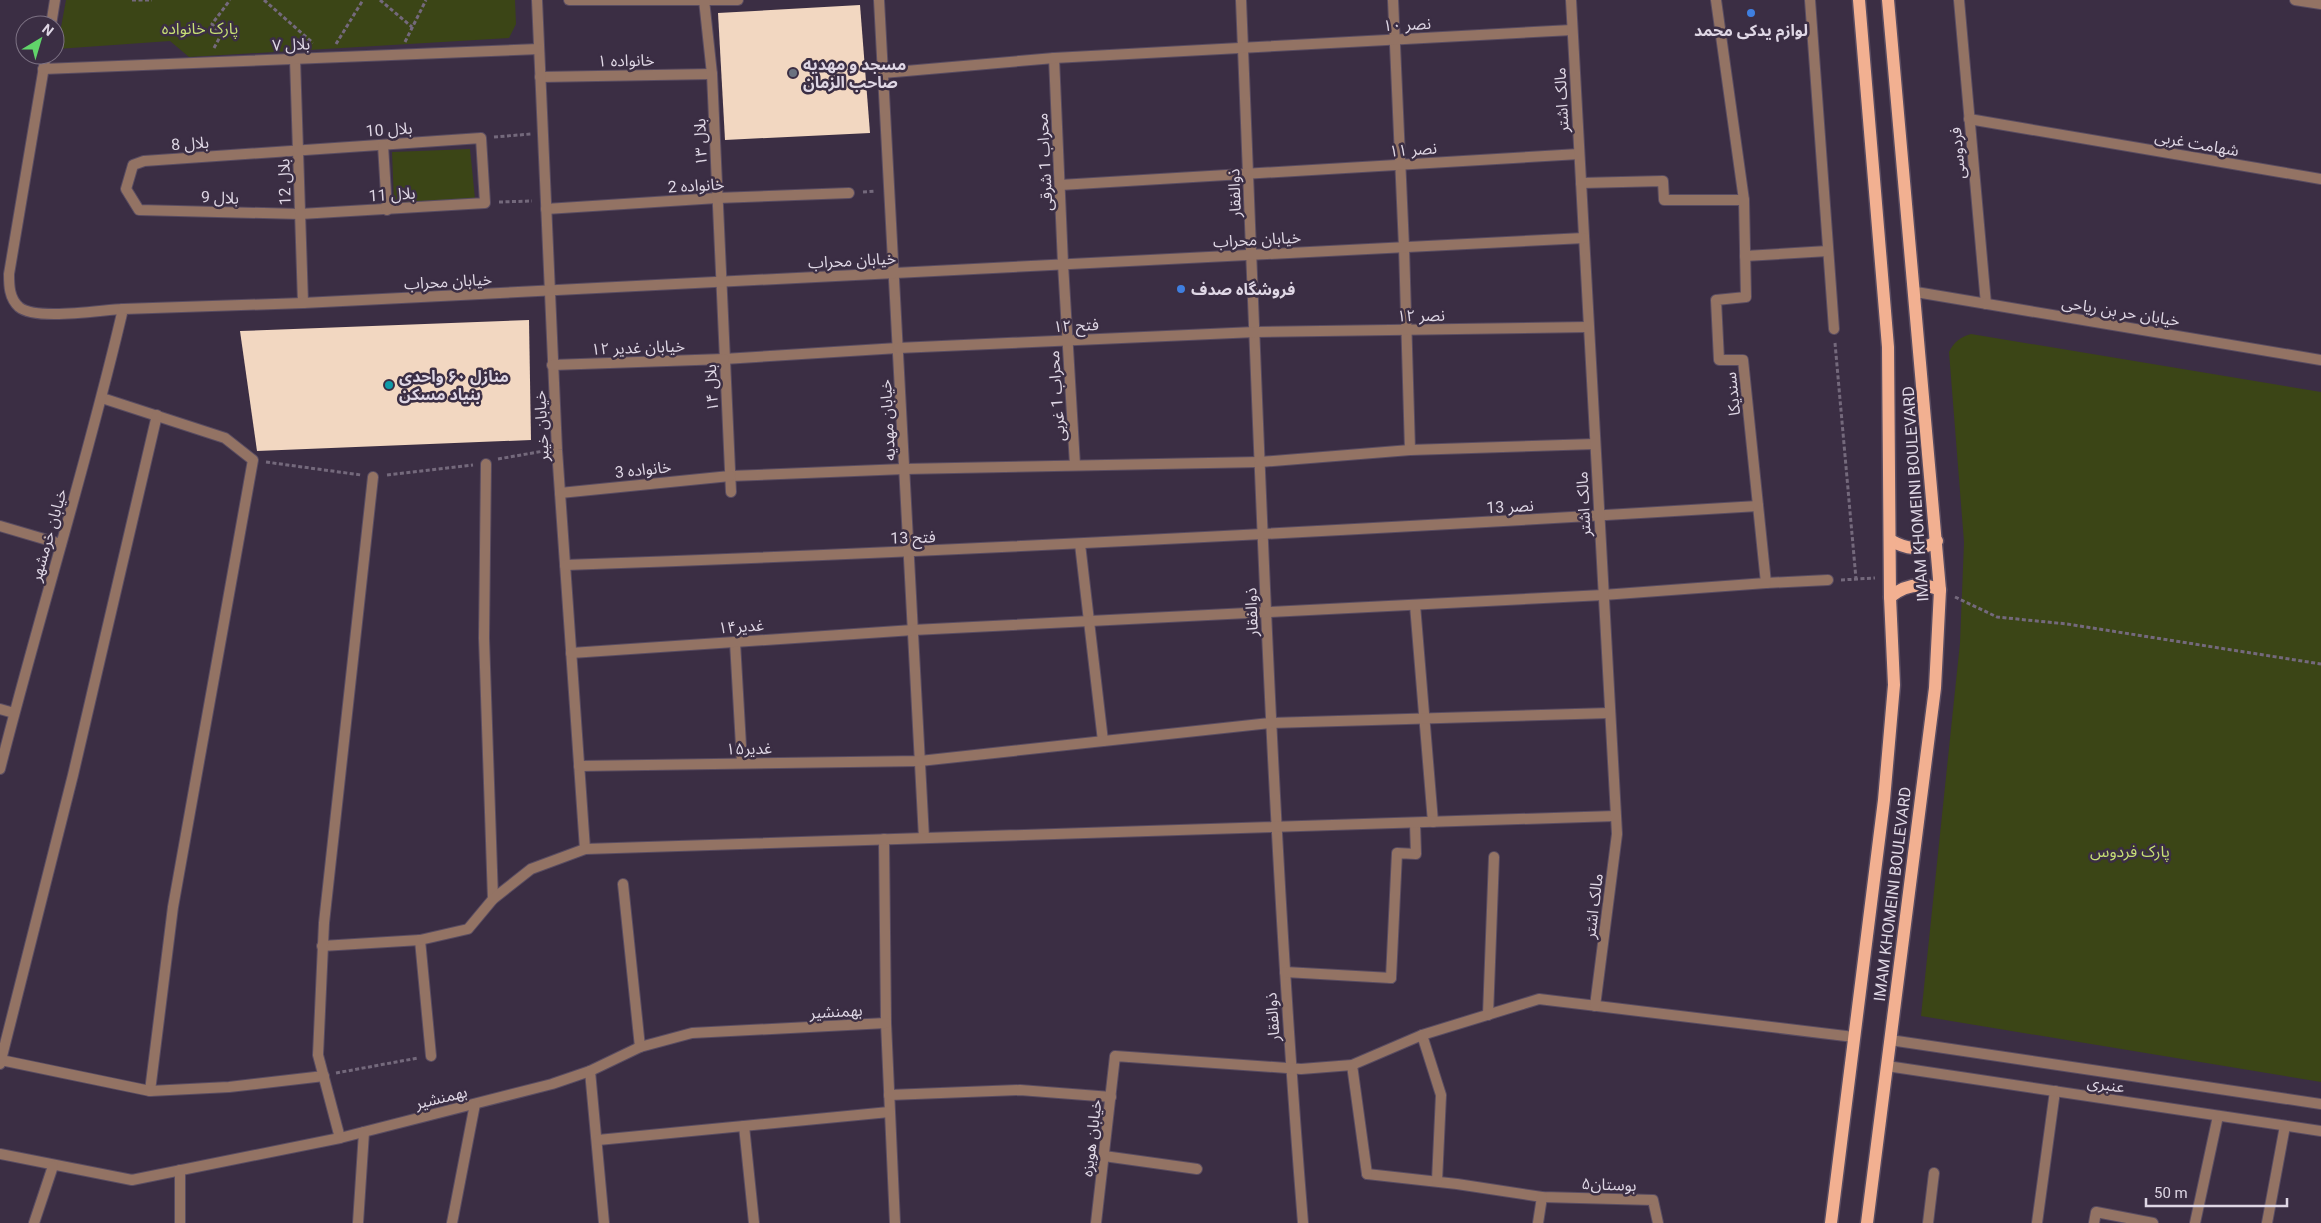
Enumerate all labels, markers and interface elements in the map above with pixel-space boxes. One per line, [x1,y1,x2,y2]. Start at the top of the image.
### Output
marker: لوازم یدکی محمد [1745,7,1757,19]
street label: نصر ۱۰ [1383,14,1432,35]
north arrow [15,15,65,65]
park label: پارک خانواده [162,19,238,39]
text: N [39,20,57,39]
place label: لوازم یدکی محمد [1694,21,1808,42]
street label: بلال ۷ [272,34,310,56]
street label: خانواده ۱ [597,51,655,70]
place label: مسجد و مهدیه صاحب الزمان [803,55,906,92]
marker: مسجد و مهدیه صاحب الزمان [787,67,799,79]
street label: مالک اشتر [1550,67,1573,134]
street label: محراب 1 شرقی [1032,112,1057,212]
street label: بلال 10 [365,118,413,142]
street label: بلال ۱۳ [690,118,712,166]
street label: فردوسی [1946,126,1969,180]
street label: شهامت غربی [2153,127,2240,160]
street label: بلال 8 [170,133,210,155]
street label: نصر ۱۱ [1388,138,1438,161]
street label: بلال 12 [274,158,296,206]
street label: ذوالفقار [1224,168,1245,219]
street label: خانواده 2 [667,175,725,196]
street label: بلال 11 [368,183,416,207]
street label: بلال 9 [201,187,239,209]
street label: خیابان محراب [1213,228,1302,251]
street label: خیابان محراب [808,249,897,272]
street label: خیابان محراب [404,270,493,293]
place label: فروشگاه صدف [1191,280,1295,299]
marker: فروشگاه صدف [1175,283,1187,295]
street label: خیابان حر بن ریاحی [2060,293,2181,330]
street label: نصر ۱۲ [1397,306,1445,325]
street label: فتح ۱۲ [1053,315,1100,339]
street label: خیابان غدیر ۱۲ [591,336,685,359]
street label: محراب 1 غربی [1044,350,1069,442]
street label: بلال ۱۴ [701,364,723,412]
place label: منازل ۶۰ واحدی بنیاد مسکن [399,367,509,404]
street label: سندیکا [1721,371,1744,417]
marker: منازل ۶۰ واحدی بنیاد مسکن [383,379,395,391]
street label: خیابان مهدیه [876,379,899,461]
street label: IMAM KHOMEINI BOULEVARD [1898,386,1933,602]
street label: خیابان خیبر [530,390,553,463]
street label: خانواده 3 [614,457,672,482]
street label: مالک اشتر [1572,471,1595,538]
street label: خیابان خرمشهر [26,487,71,585]
street label: نصر 13 [1486,496,1534,517]
street label: فتح 13 [890,527,936,551]
street label: ذوالفقار [1241,587,1262,638]
street label: غدیر۱۴ [717,615,765,638]
street label: غدیر۱۵ [726,739,772,758]
street label: IMAM KHOMEINI BOULEVARD [1870,786,1915,1002]
park label: پارک فردوس [2090,842,2170,862]
street label: مالک اشتر [1580,872,1607,941]
street label: ذوالفقار [1261,992,1284,1043]
street label: بهمنشیر [808,1001,863,1022]
street label: عنبری [2086,1072,2126,1097]
street label: بهمنشیر [412,1082,469,1113]
street label: خیابان هویزه [1077,1098,1106,1178]
street label: بوستان۵ [1581,1174,1637,1195]
scale bar [2146,1176,2287,1208]
text: 50 m [2154,1184,2188,1202]

